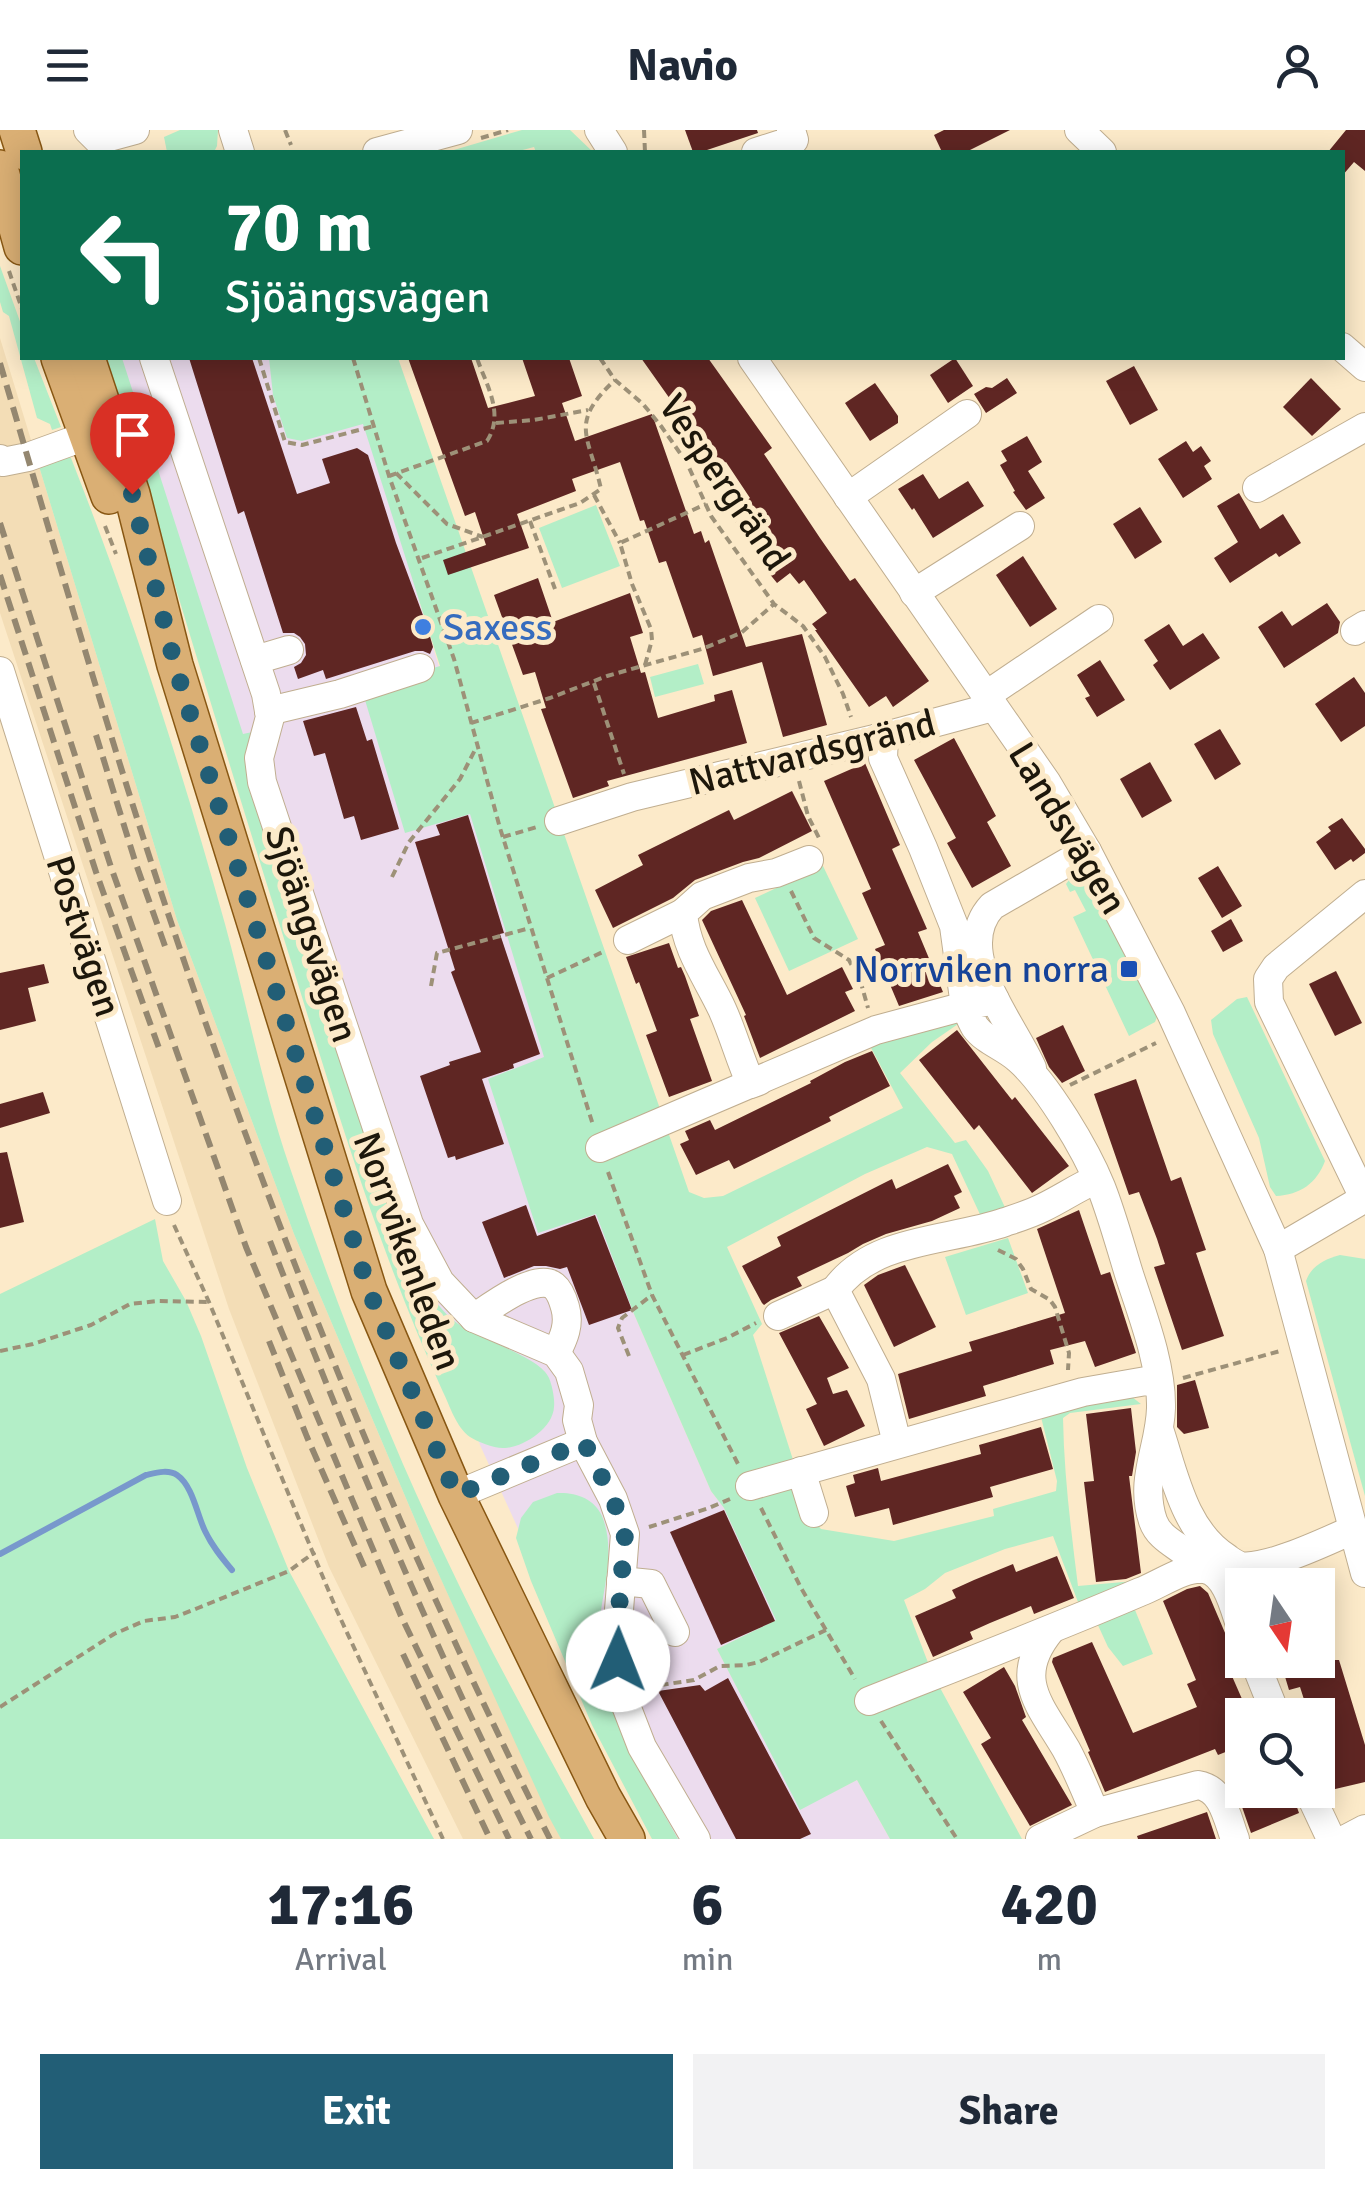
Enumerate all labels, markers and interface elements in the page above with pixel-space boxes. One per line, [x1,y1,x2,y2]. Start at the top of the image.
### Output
icon: menu [40,38,95,93]
text: Navio [627,38,738,93]
icon: person [1270,38,1325,93]
text: 70 m [225,184,373,270]
icon: left [60,190,190,320]
text: Sjöängsvägen [225,270,491,325]
street label: Vespergränd [649,385,801,579]
pin [90,392,175,495]
icon: arrive [105,407,160,462]
place label: Saxess [443,604,552,651]
marker: Saxess [412,616,434,638]
street label: Nattvardsgränd [684,699,940,806]
street label: Landsvägen [998,734,1137,923]
street label: Sjöängsvägen [255,820,369,1048]
street label: Postvägen [35,850,132,1023]
place label: Norrviken norra [853,946,1109,993]
marker: Norrviken norra [1118,958,1140,980]
street label: Norrvikenleden [343,1126,472,1376]
north arrow [1225,1568,1335,1678]
map controls [1225,1568,1335,1808]
position arrow [566,1608,670,1712]
button: search [1225,1698,1335,1808]
text: 17:16 [267,1868,415,1942]
text: 6 [691,1868,724,1942]
text: 420 [1001,1868,1098,1942]
text: Arrival [295,1940,387,1979]
text: min [682,1940,733,1979]
text: m [1036,1940,1062,1979]
button: Exit [40,2054,673,2169]
button: Share [693,2054,1325,2169]

